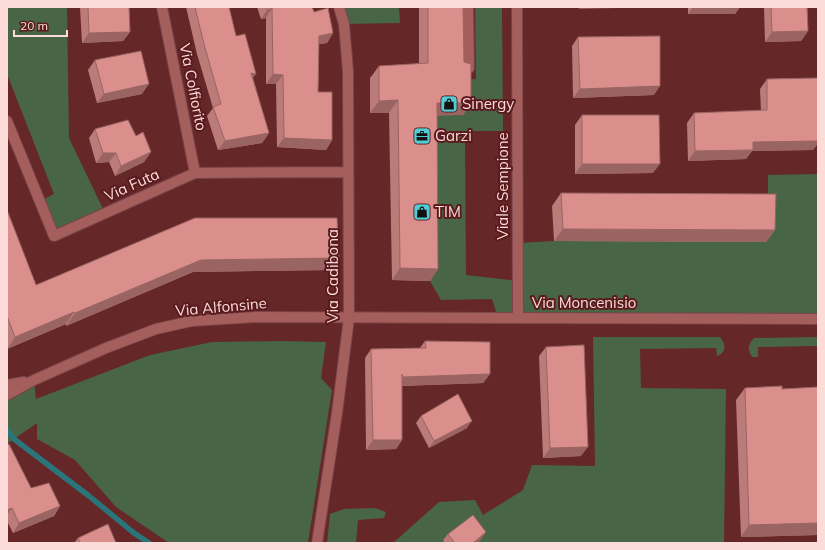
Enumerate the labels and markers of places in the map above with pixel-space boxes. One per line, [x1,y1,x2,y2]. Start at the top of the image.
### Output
shop icon: Sinergy [439,94,459,114]
place label: Sinergy [462,94,514,113]
office icon: Garzi [412,126,432,146]
place label: Garzi [435,126,472,145]
shop icon: TIM [412,202,432,222]
place label: TIM [435,202,461,221]

